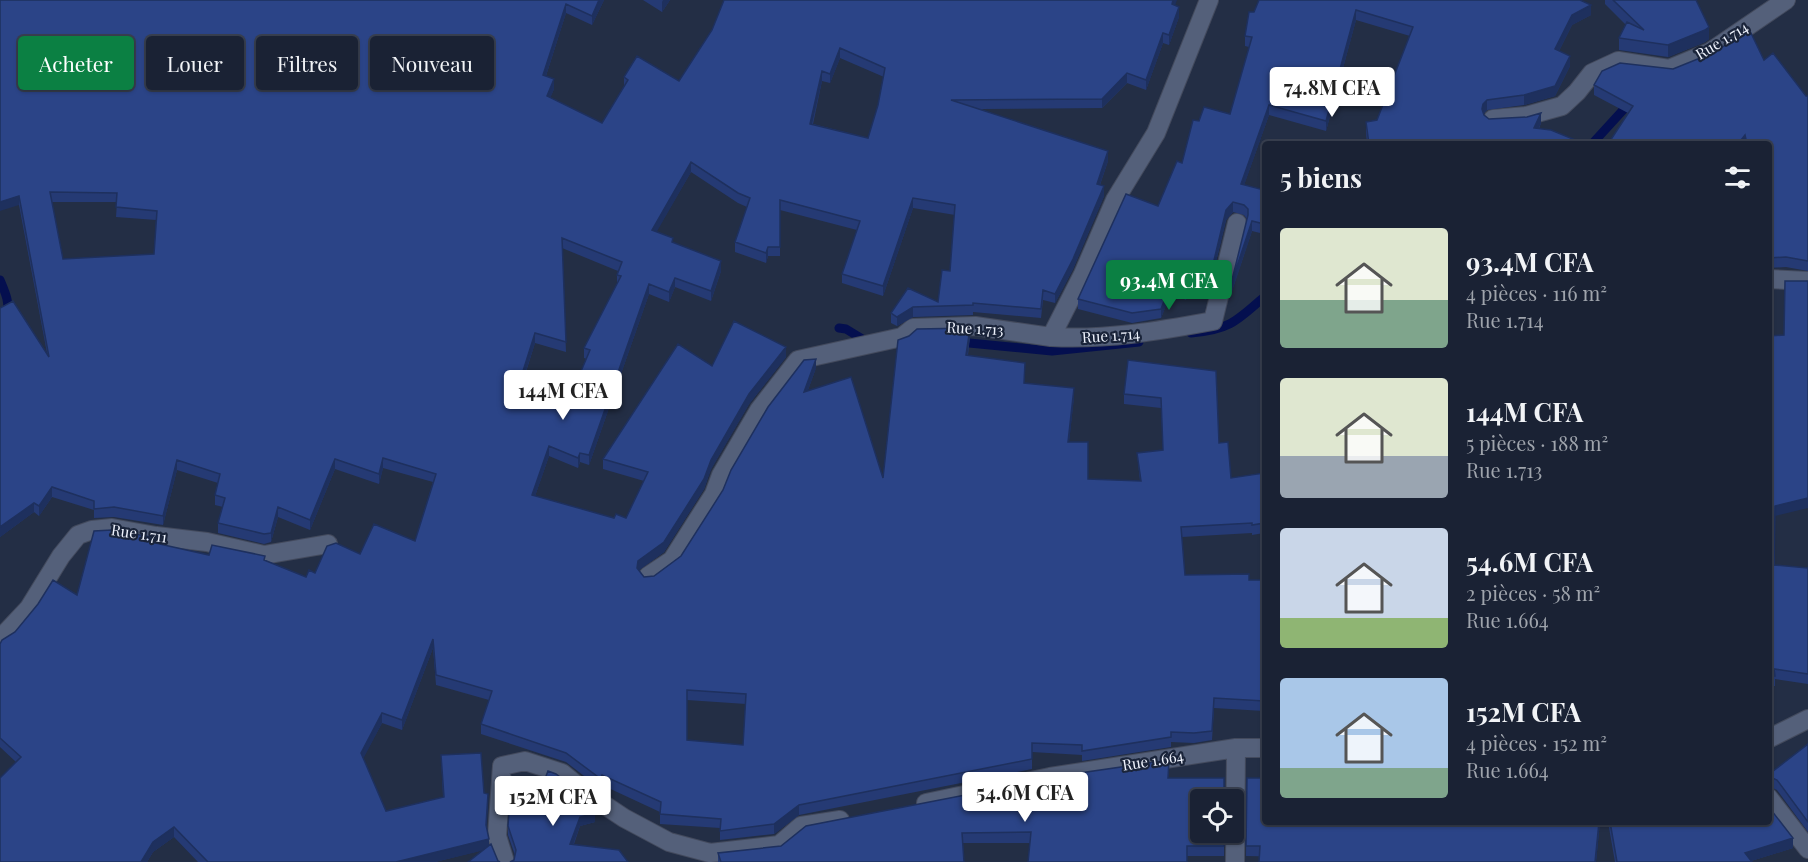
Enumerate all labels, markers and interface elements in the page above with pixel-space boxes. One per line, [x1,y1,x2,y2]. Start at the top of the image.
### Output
street label: Rue 1.714 [1691,17,1752,64]
chip: Acheter [18,36,134,90]
chip: Louer [146,36,244,90]
chip: Filtres [256,36,358,90]
chip: Nouveau [370,36,494,90]
pin: 74.8M CFA [1263,67,1401,118]
text: 74.8M CFA [1284,73,1380,100]
text: 5 biens [1280,160,1362,195]
icon: filters [1721,161,1754,194]
text: 93.4M CFA [1466,244,1594,279]
icon: home [1328,252,1400,324]
pin: 93.4M CFA [1100,260,1238,311]
text: 93.4M CFA [1120,266,1218,293]
text: 4 pièces · 116 m² [1466,279,1607,306]
text: Rue 1.714 [1466,306,1544,333]
street label: Rue 1.713 [946,317,1004,339]
street label: Rue 1.714 [1081,323,1141,347]
pin: 144M CFA [501,370,625,421]
text: 144M CFA [518,376,608,403]
text: 144M CFA [1466,394,1583,429]
icon: home [1328,402,1400,474]
text: 5 pièces · 188 m² [1466,429,1608,456]
text: Rue 1.713 [1466,456,1542,483]
street label: Rue 1.711 [110,519,169,547]
text: 54.6M CFA [1466,544,1593,579]
icon: home [1328,552,1400,624]
text: 2 pièces · 58 m² [1466,579,1600,606]
text: Rue 1.664 [1466,606,1549,633]
text: 152M CFA [1466,694,1581,729]
icon: home [1328,702,1400,774]
text: 4 pièces · 152 m² [1466,729,1607,756]
street label: Rue 1.664 [1121,745,1185,775]
text: Rue 1.664 [1466,756,1549,783]
pin: 54.6M CFA [956,772,1094,823]
pin: 152M CFA [491,776,615,827]
text: 54.6M CFA [976,778,1074,805]
text: 152M CFA [509,782,597,809]
map controls [1190,789,1244,843]
button: locate [1190,789,1244,843]

